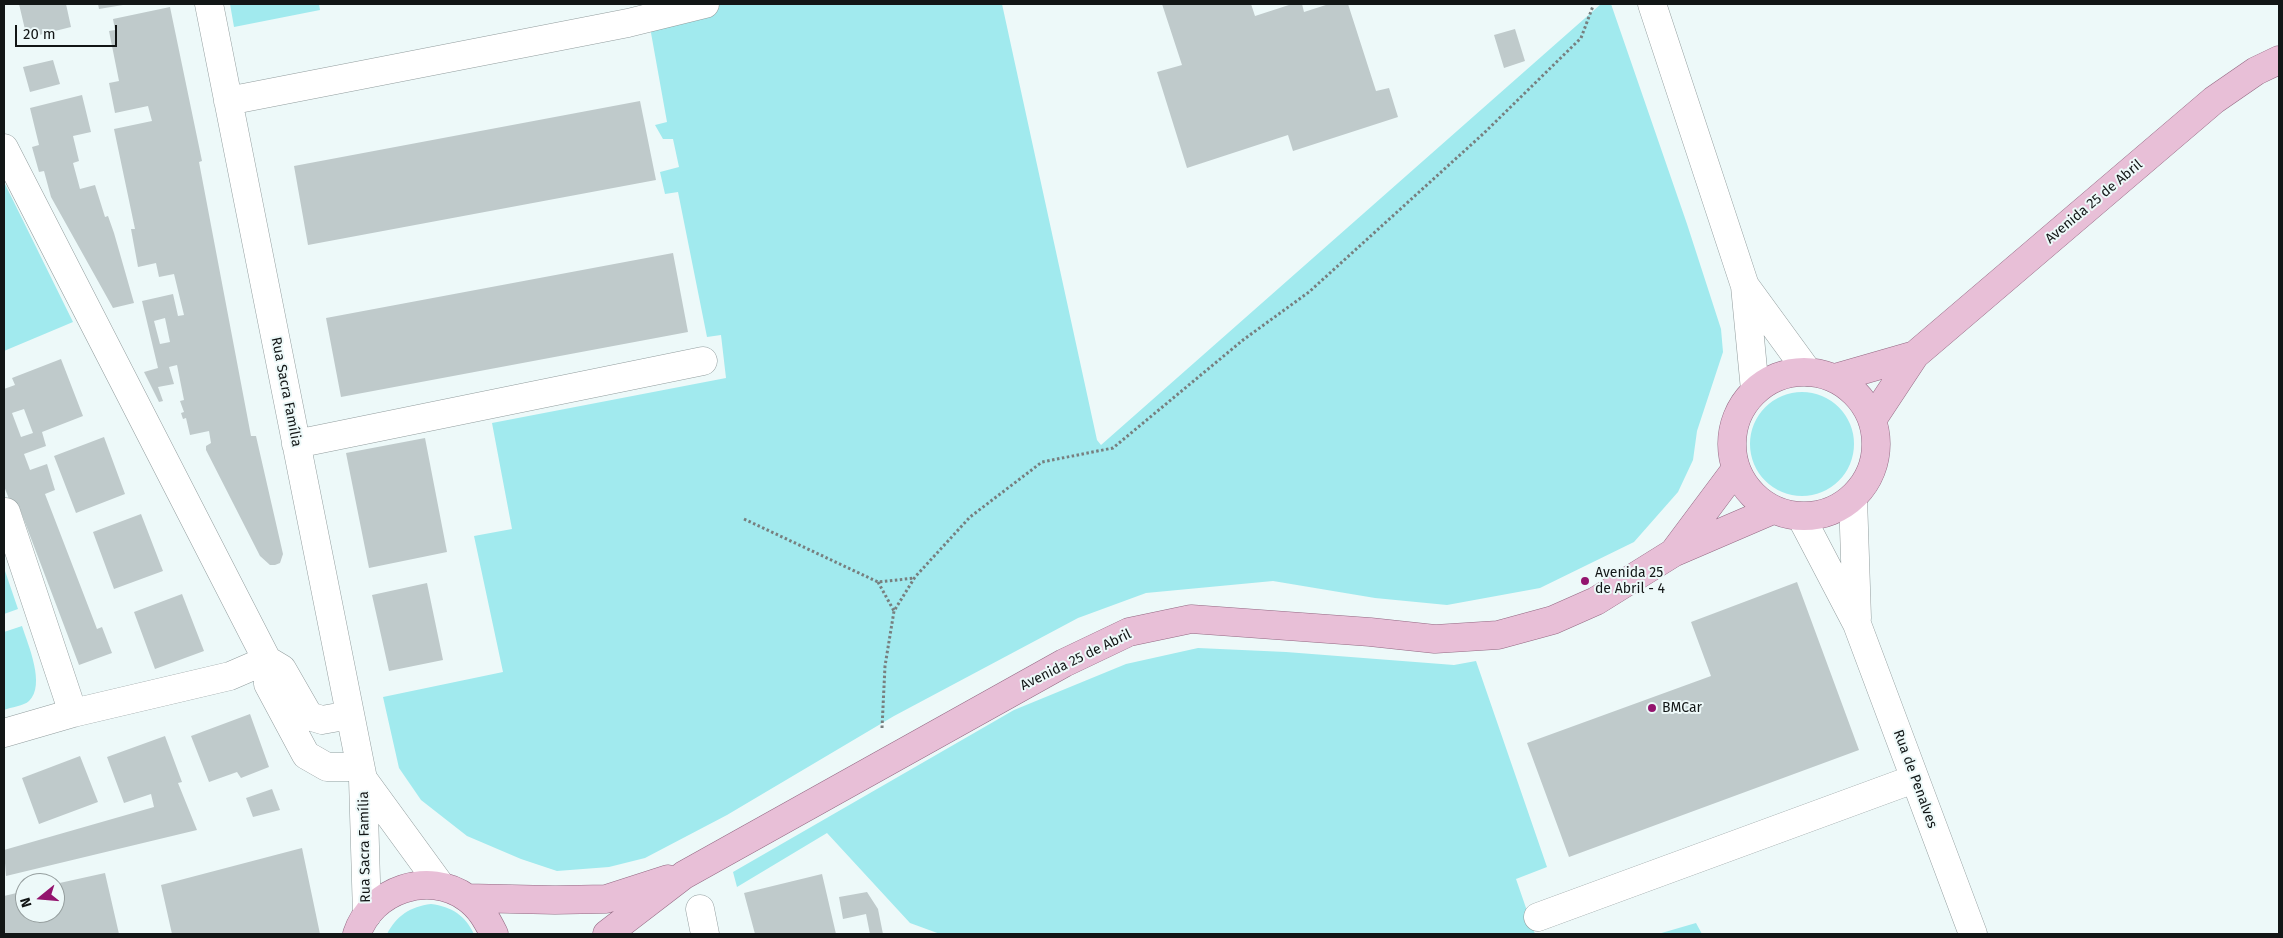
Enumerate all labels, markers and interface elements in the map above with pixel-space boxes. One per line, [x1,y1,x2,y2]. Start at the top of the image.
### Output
scale bar [18,15,120,47]
text: 20 m [23,25,56,43]
street label: Avenida 25 de Abril [2042,157,2146,247]
street label: Rua Sacra Família [267,336,305,448]
place label: Avenida 25 de Abril - 4 [1595,565,1665,598]
marker: Avenida 25 de Abril - 4 [1579,575,1591,587]
street label: Avenida 25 de Abril [1018,626,1134,694]
place label: BMCar [1662,700,1702,716]
marker: BMCar [1646,702,1658,714]
street label: Rua de Penalves [1889,727,1941,831]
street label: Rua Sacra Família [356,791,374,903]
north arrow [15,873,65,923]
text: N [17,895,36,909]

